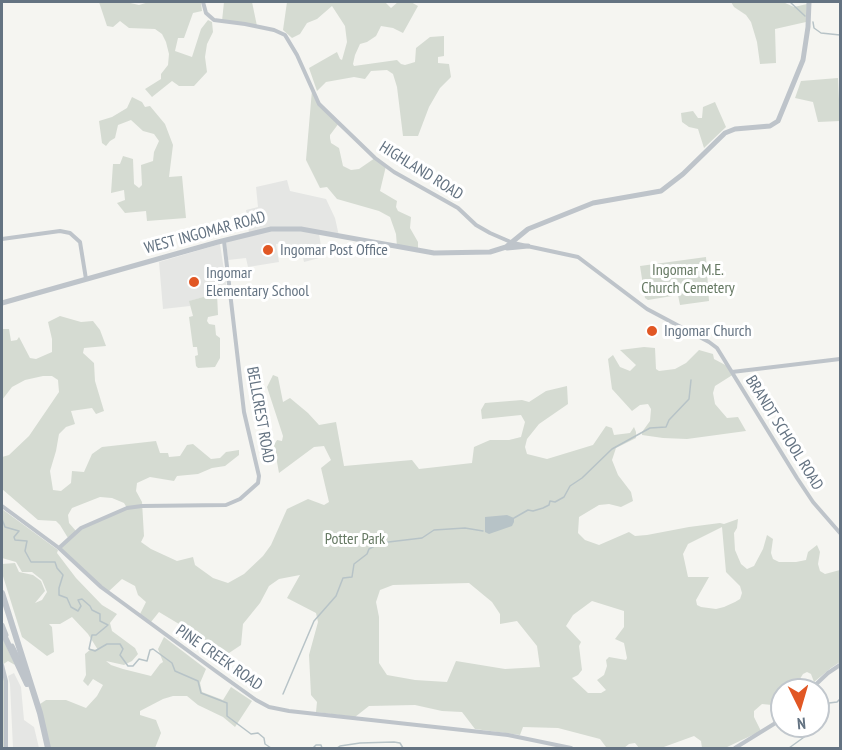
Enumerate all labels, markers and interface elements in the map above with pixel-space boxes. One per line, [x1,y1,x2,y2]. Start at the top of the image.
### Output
street label: HIGHLAND ROAD [376,138,466,204]
street label: WEST INGOMAR ROAD [142,208,268,258]
place label: Ingomar Post Office [280,240,388,260]
marker: Ingomar Post Office [261,243,275,257]
park label: Ingomar M.E. Church Cemetery [641,260,735,298]
place label: Ingomar Elementary School [206,263,309,301]
marker: Ingomar Elementary School [187,275,201,289]
place label: Ingomar Church [664,321,752,341]
marker: Ingomar Church [645,324,659,338]
street label: BELLCREST ROAD [242,365,278,465]
street label: BRANDT SCHOOL ROAD [741,372,827,494]
park label: Potter Park [325,529,385,549]
street label: PINE CREEK ROAD [172,621,266,695]
north arrow [770,678,830,738]
text: N [796,714,807,734]

